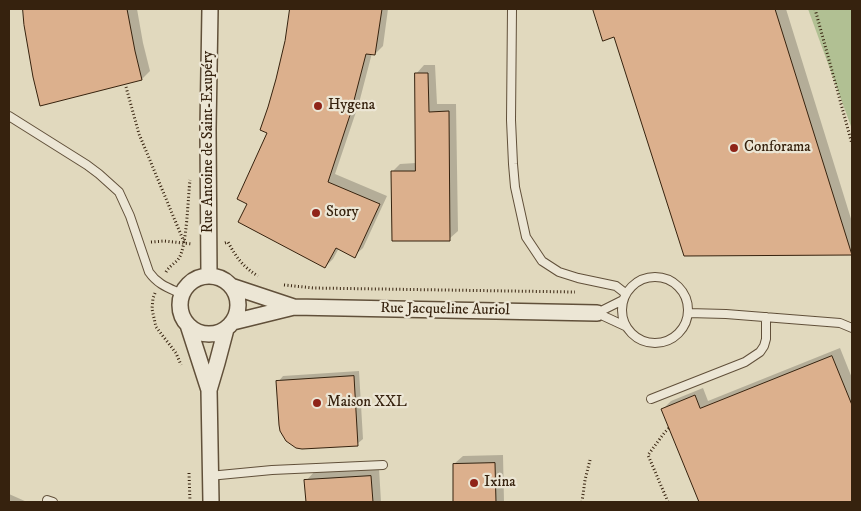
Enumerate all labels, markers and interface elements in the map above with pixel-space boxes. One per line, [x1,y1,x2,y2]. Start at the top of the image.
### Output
street label: Rue Antoine de Saint-Exupéry [200,51,218,233]
place label: Hygena [328,97,375,115]
marker: Hygena [312,100,324,112]
place label: Conforama [744,139,811,157]
marker: Conforama [728,142,740,154]
place label: Story [326,204,359,222]
marker: Story [310,207,322,219]
street label: Rue Jacqueline Auriol [380,300,510,320]
place label: Maison XXL [327,394,407,412]
marker: Maison XXL [311,397,323,409]
place label: Ixina [484,474,516,492]
marker: Ixina [468,477,480,489]

